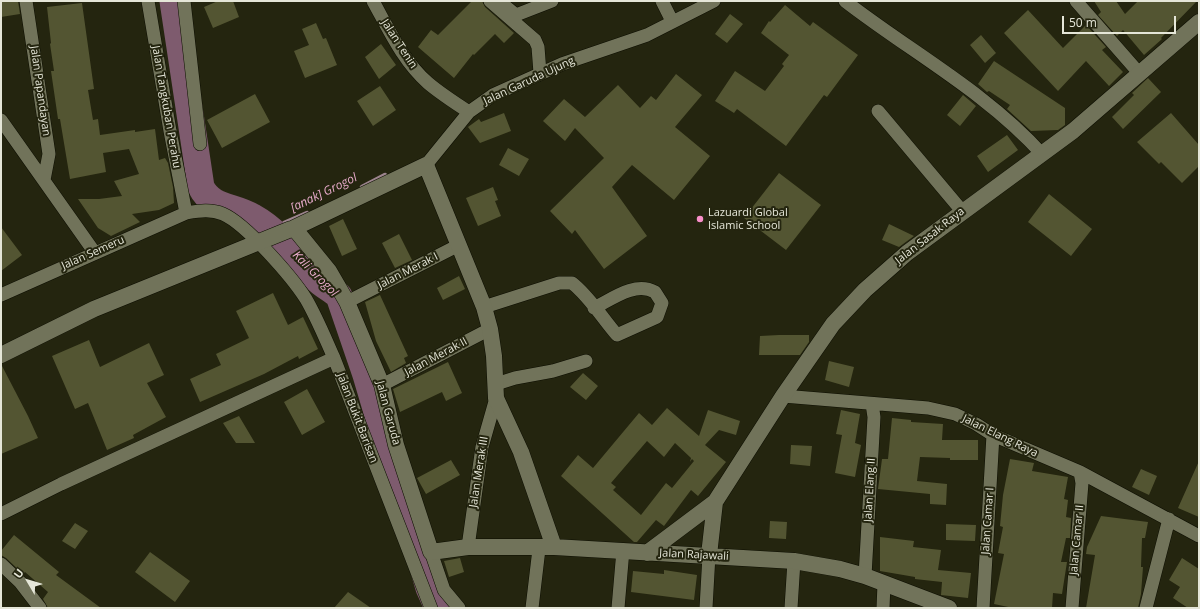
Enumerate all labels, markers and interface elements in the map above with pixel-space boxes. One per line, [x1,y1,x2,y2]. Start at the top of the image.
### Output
scale bar [1064,8,1178,34]
text: 50 m [1069,14,1097,31]
street label: Jalan Tenin [378,17,420,71]
street label: Jalan Papandayan [27,45,53,137]
street label: Jalan Tangkuban Perahu [149,45,183,169]
street label: Jalan Garuda Ujung [481,54,577,108]
water label: [anak] Grogol [288,171,360,215]
street label: Jalan Sasak Raya [893,205,967,267]
place label: Lazuardi Global Islamic School [708,206,788,232]
marker: Lazuardi Global Islamic School [695,214,705,224]
street label: Jalan Semeru [60,233,126,273]
water label: Kali Grogol [289,248,341,300]
street label: Jalan Merak I [376,250,440,292]
street label: Jalan Merak II [402,335,470,379]
street label: Jalan Bukit Barisan [334,371,380,465]
street label: Jalan Garuda [373,380,403,446]
street label: Jalan Elang Raya [960,412,1040,460]
street label: Jalan Merak III [467,435,491,509]
street label: Jalan Elang II [862,458,878,522]
street label: Jalan Camar I [979,487,997,555]
street label: Jalan Camar II [1067,504,1087,576]
street label: Jalan Rajawali [659,547,729,563]
north arrow [8,561,48,601]
text: U [10,565,27,581]

